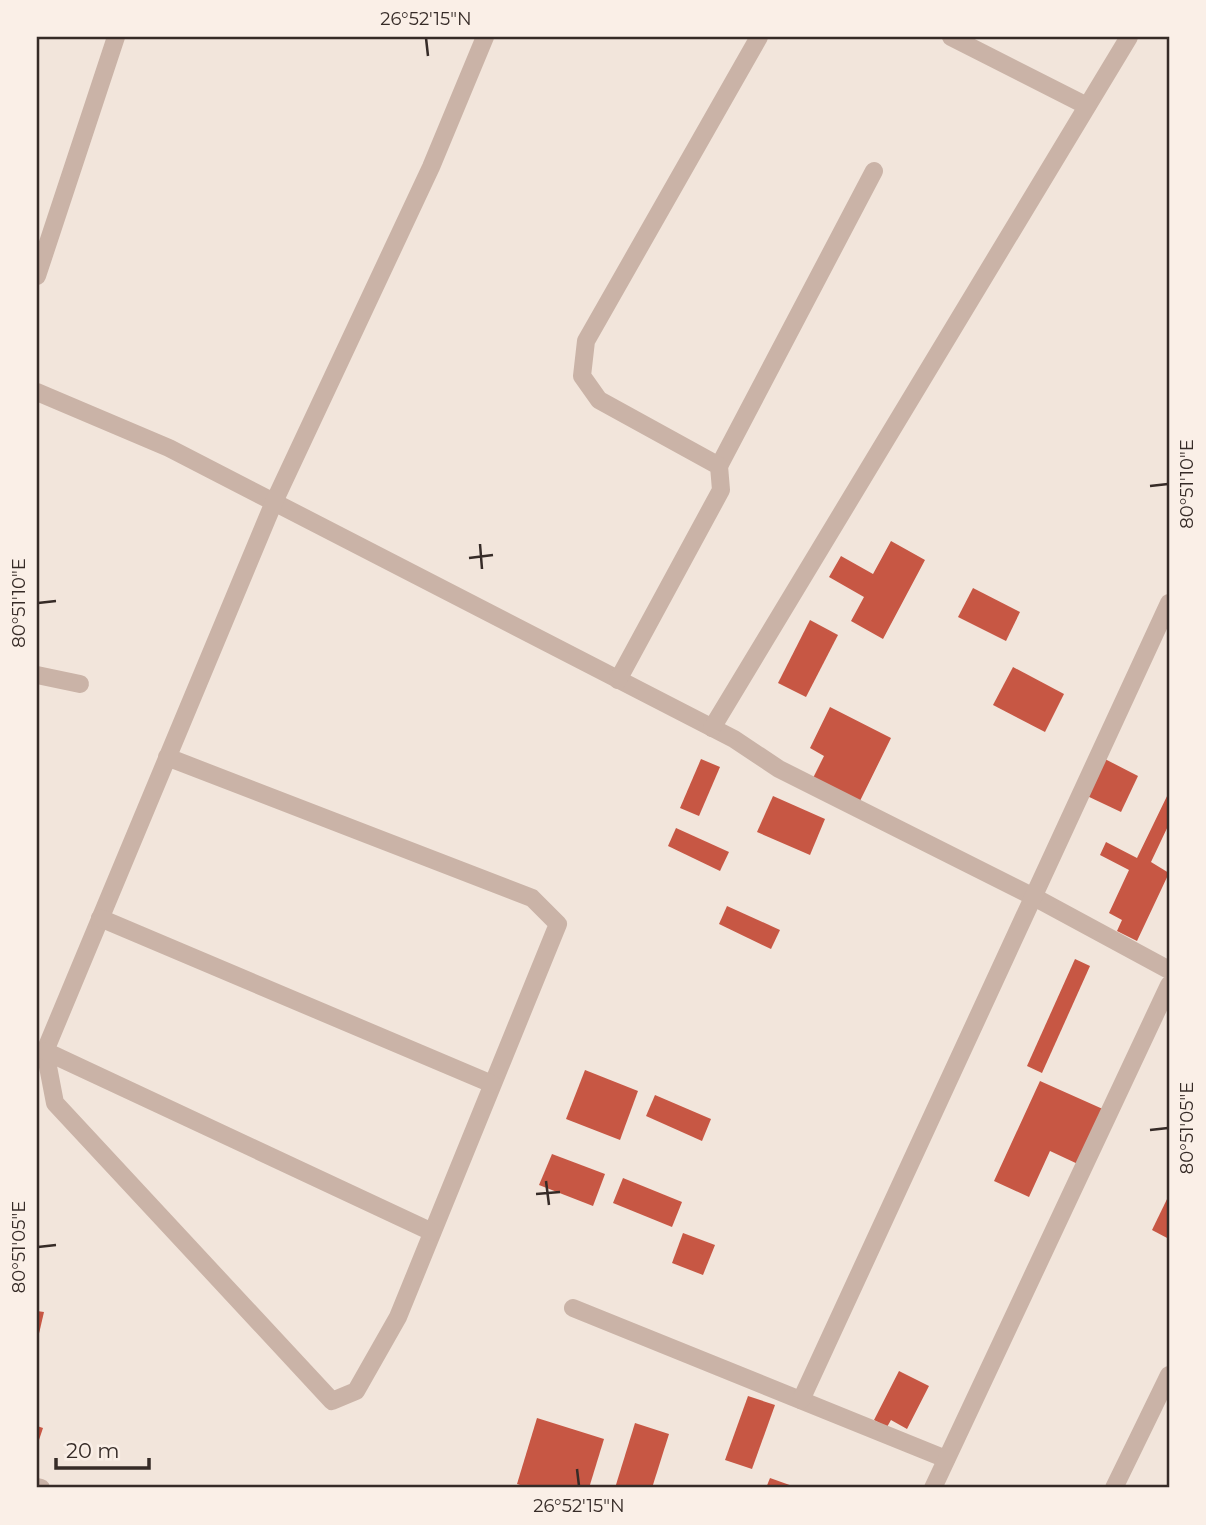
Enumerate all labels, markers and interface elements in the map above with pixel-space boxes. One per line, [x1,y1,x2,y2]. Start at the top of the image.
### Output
text: 26°52'15"N [380,8,472,30]
text: 80°51'10"E [1176,439,1198,529]
text: 80°51'10"E [8,558,30,648]
text: 80°51'05"E [1176,1082,1198,1174]
text: 80°51'05"E [8,1201,30,1293]
scale bar [56,1427,149,1471]
text: 20 m [66,1438,120,1463]
text: 26°52'15"N [533,1495,625,1517]

